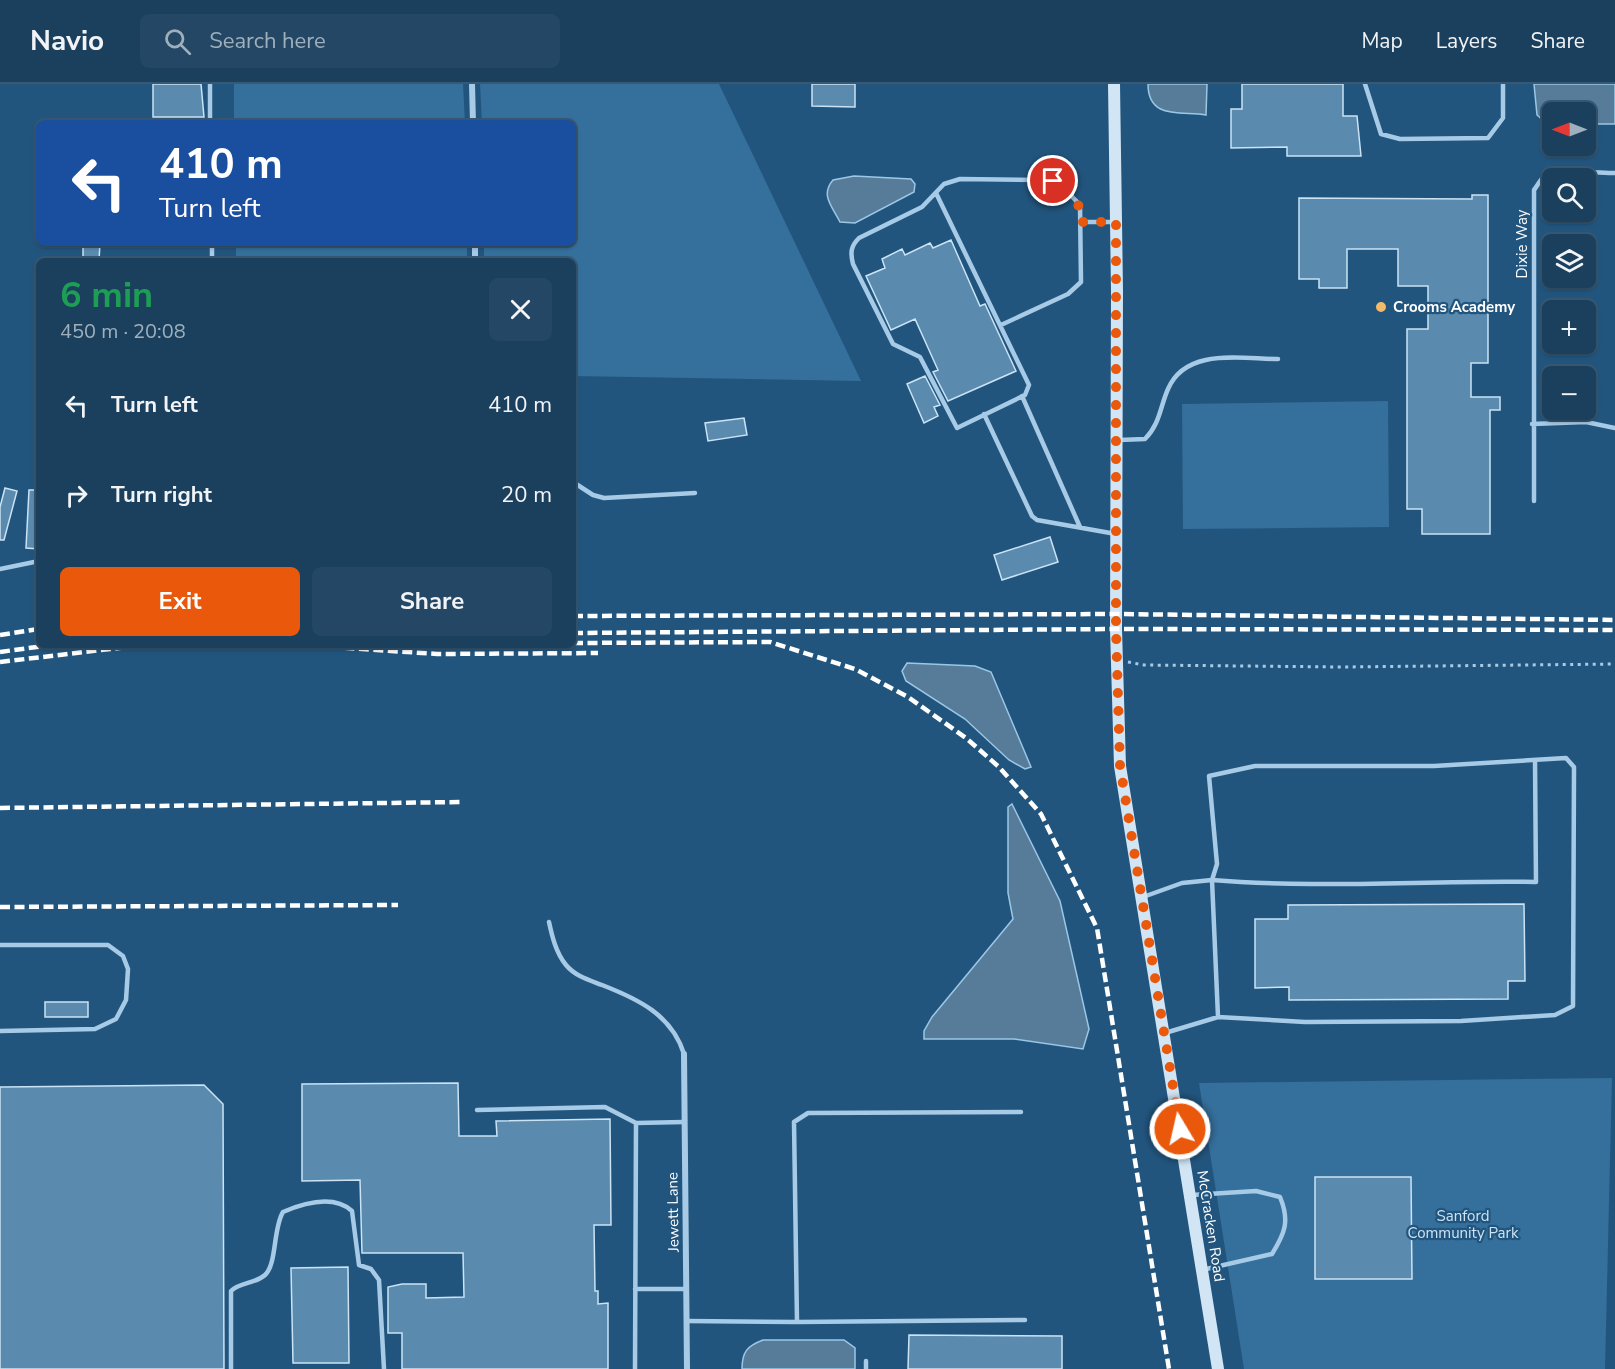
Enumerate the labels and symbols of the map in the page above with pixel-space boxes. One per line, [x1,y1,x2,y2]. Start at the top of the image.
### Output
north arrow [1542,102,1596,156]
pin [1027,155,1078,206]
street label: Dixie Way [1512,209,1532,279]
place label: Crooms Academy [1393,297,1515,317]
marker: Crooms Academy [1374,300,1388,314]
position arrow [1148,1097,1212,1161]
street label: McCracken Road [1192,1169,1230,1283]
street label: Jewett Lane [662,1172,684,1253]
park label: Sanford Community Park [1408,1206,1519,1243]

